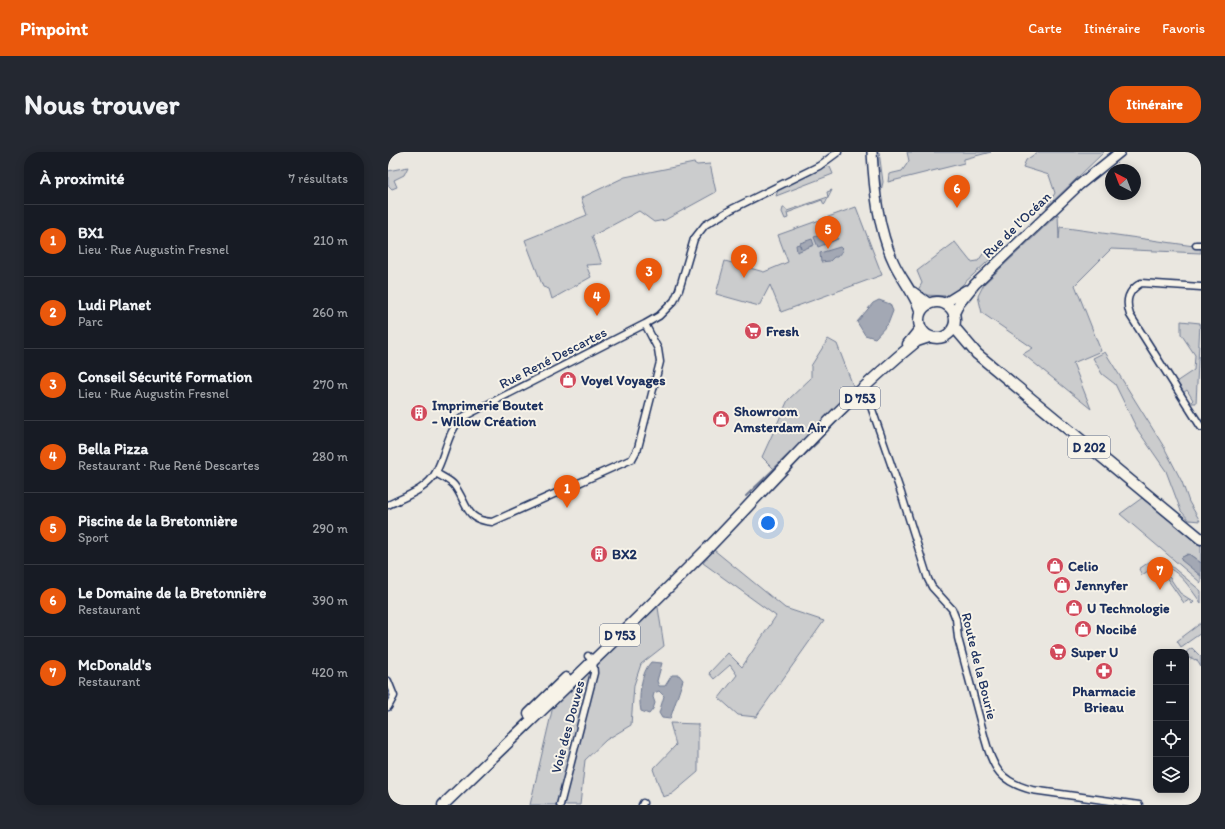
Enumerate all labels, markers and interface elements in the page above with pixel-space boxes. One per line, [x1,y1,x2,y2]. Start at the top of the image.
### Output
text: Pinpoint [20,17,88,40]
text: Carte [1028,20,1062,37]
text: Itinéraire [1084,20,1140,37]
text: Favoris [1162,20,1205,37]
button: Itinéraire [1109,86,1201,123]
text: Nous trouver [24,87,179,121]
north arrow [1105,164,1141,200]
text: À proximité [40,168,125,188]
text: 7 résultats [289,171,348,186]
pin: 6 [944,175,970,208]
street label: Rue de l'Océan [979,188,1055,262]
pin: 5 [815,216,841,249]
text: BX1 [78,224,104,242]
text: 1 [50,233,56,248]
text: 210 m [313,233,348,248]
text: Lieu · Rue Augustin Fresnel [78,242,229,257]
pin: 2 [731,245,757,278]
pin: 3 [636,258,662,291]
pin: 4 [584,283,610,316]
text: Ludi Planet [78,296,151,314]
text: 2 [50,305,56,320]
text: 260 m [312,305,348,320]
text: Parc [78,314,103,329]
supermarket icon: Fresh [743,321,763,341]
street label: Rue René Descartes [496,323,610,393]
place label: Fresh [766,323,800,340]
text: Conseil Sécurité Formation [78,368,252,386]
shop icon: Voyel Voyages [558,370,578,390]
place label: Voyel Voyages [581,372,666,389]
text: 3 [49,377,57,392]
text: 270 m [313,377,348,392]
text: Lieu · Rue Augustin Fresnel [78,386,229,401]
road number: D 753 [840,387,880,409]
place label: Imprimerie Boutet - Willow Création [432,397,544,430]
building icon: Imprimerie Boutet - Willow Création [409,403,429,423]
place label: Showroom Amsterdam Air [733,403,826,436]
shop icon: Showroom Amsterdam Air [711,409,731,429]
road number: D 202 [1068,436,1110,458]
text: Bella Pizza [78,440,148,458]
text: 4 [49,449,57,464]
text: 280 m [312,449,348,464]
text: Restaurant · Rue René Descartes [78,458,260,473]
pin: 1 [554,475,580,508]
text: Piscine de la Bretonnière [78,512,237,530]
your location [758,513,778,533]
text: 5 [50,521,56,536]
text: 290 m [312,521,348,536]
text: Sport [78,530,109,545]
building icon: BX2 [589,544,609,564]
place label: BX2 [612,546,638,563]
shop icon: Celio [1045,556,1065,576]
pin: 7 [1147,557,1173,590]
place label: Celio [1068,558,1098,575]
shop icon: Jennyfer [1052,575,1072,595]
place label: Jennyfer [1074,577,1128,594]
text: Le Domaine de la Bretonnière [78,584,266,602]
text: 6 [50,593,56,608]
text: 390 m [312,593,348,608]
shop icon: U Technologie [1064,598,1084,618]
place label: U Technologie [1087,600,1170,617]
text: Restaurant [78,602,140,617]
street label: Route de la Bourie [958,611,1001,721]
shop icon: Nocibé [1073,619,1093,639]
place label: Nocibé [1096,621,1137,638]
road number: D 753 [600,624,640,646]
supermarket icon: Super U [1048,642,1068,662]
place label: Super U [1071,644,1118,661]
map controls [1153,649,1189,793]
button: + [1153,649,1189,685]
text: McDonald's [78,656,151,674]
pharmacy icon: Pharmacie Brieau [1094,661,1114,681]
text: 7 [50,665,56,680]
text: 420 m [311,665,348,680]
text: Restaurant [78,674,140,689]
street label: Voie des Douves [547,679,589,775]
place label: Pharmacie Brieau [1072,683,1136,716]
button: − [1153,685,1189,721]
button: locate [1153,721,1189,757]
button: layers [1153,757,1189,793]

